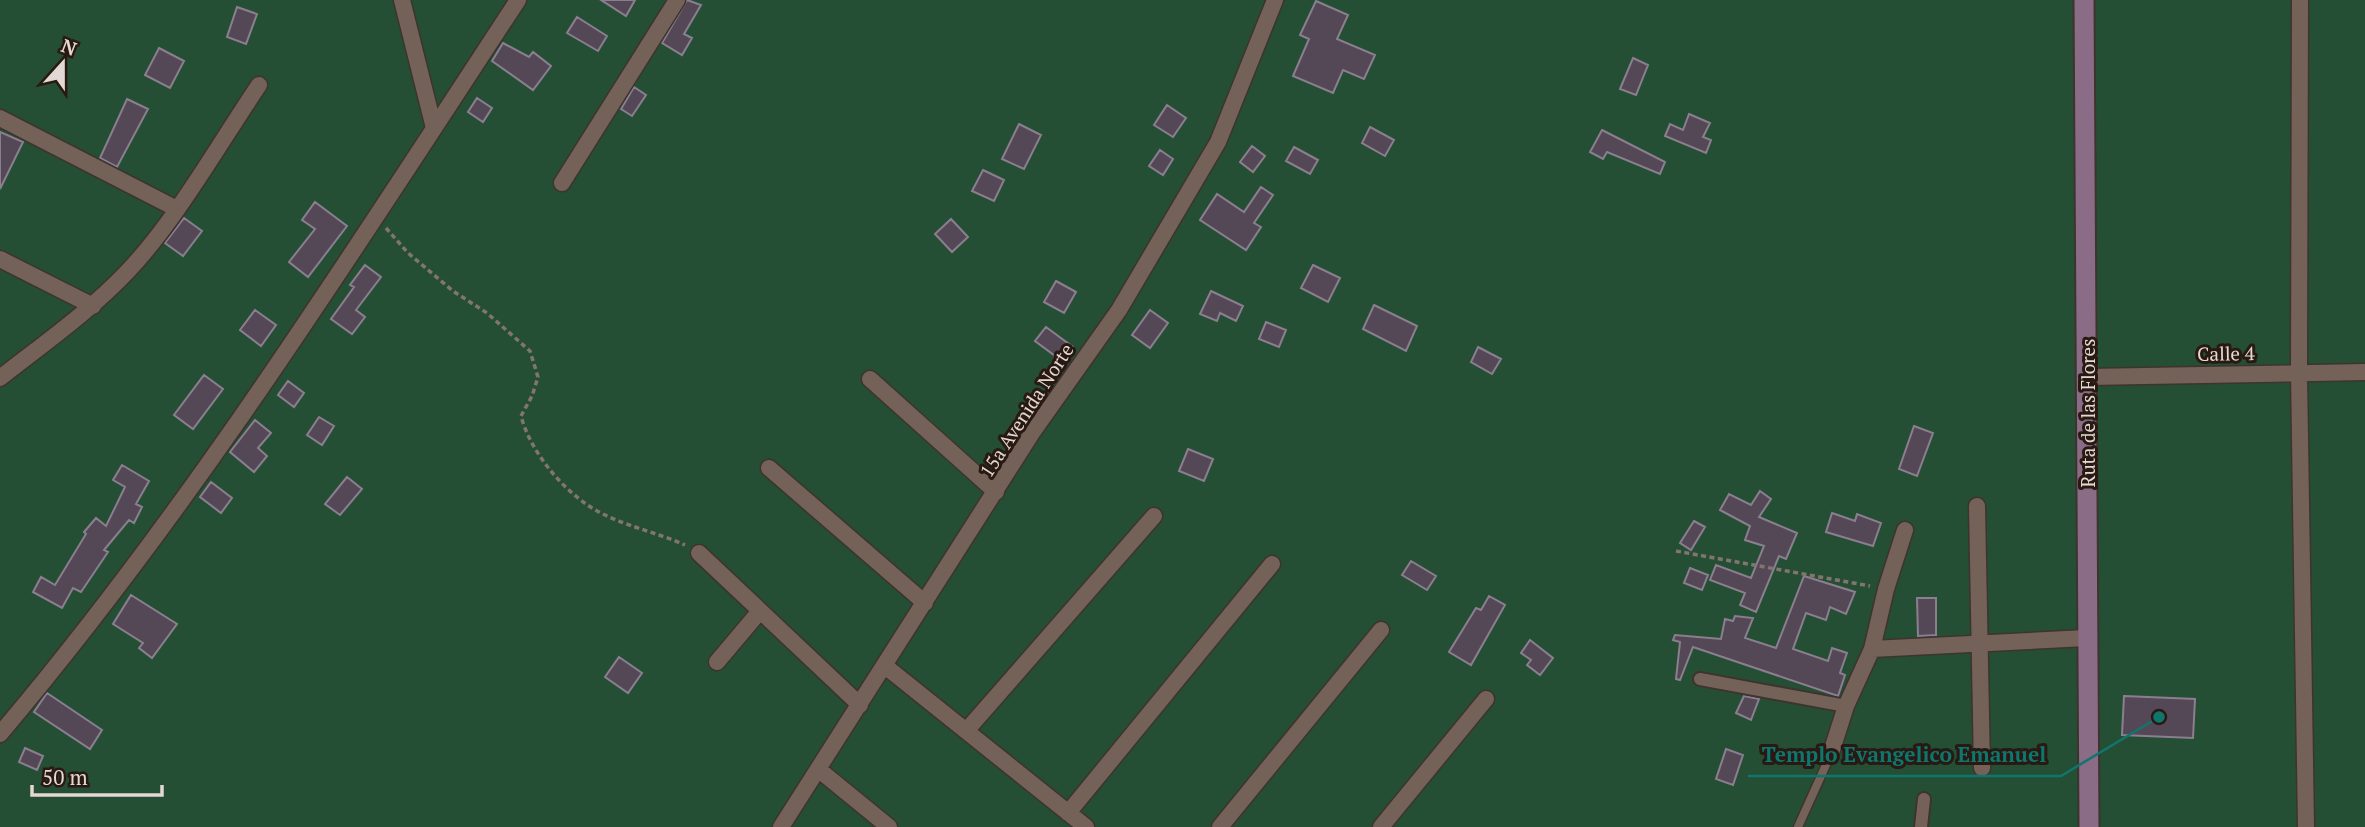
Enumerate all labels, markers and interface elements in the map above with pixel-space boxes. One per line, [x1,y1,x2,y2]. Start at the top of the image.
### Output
north arrow [28,28,98,98]
text: N [58,32,81,61]
street label: 15a Avenida Norte [973,338,1079,482]
street label: Ruta de las Flores [2075,339,2100,487]
street label: Calle 4 [2197,340,2256,366]
callout: Templo Evangelico Emanuel [1748,734,2061,776]
text: Templo Evangelico Emanuel [1762,740,2046,768]
scale bar [32,754,161,798]
text: 50 m [42,763,88,791]

